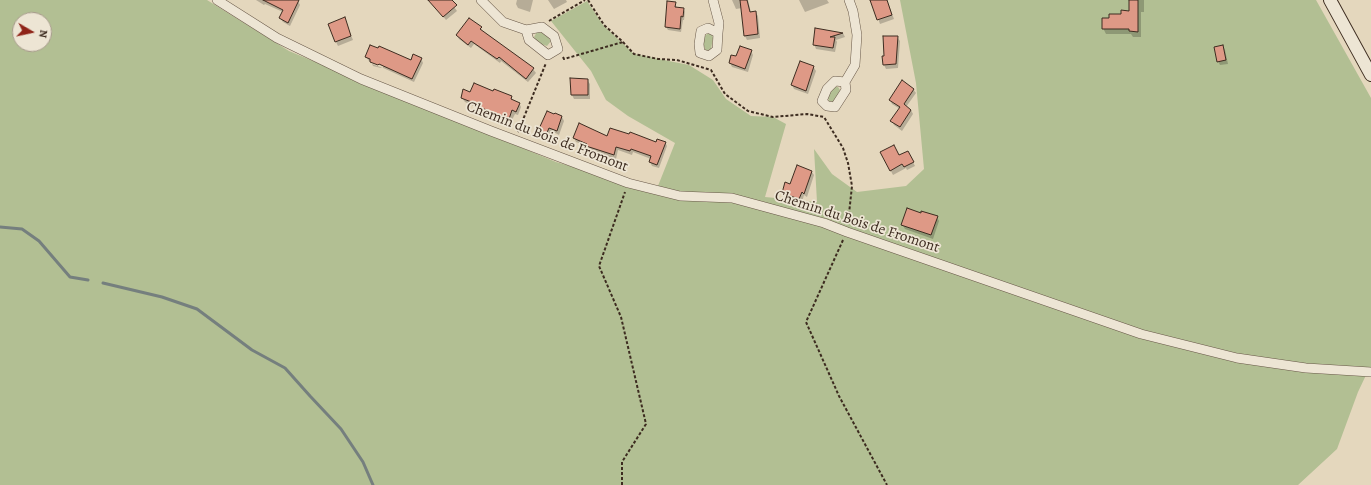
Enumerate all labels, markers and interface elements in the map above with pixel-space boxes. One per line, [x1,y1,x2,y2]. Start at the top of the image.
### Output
north arrow [12,12,52,52]
text: N [35,29,51,39]
street label: Chemin du Bois de Fromont [463,98,631,176]
street label: Chemin du Bois de Fromont [772,187,942,257]

